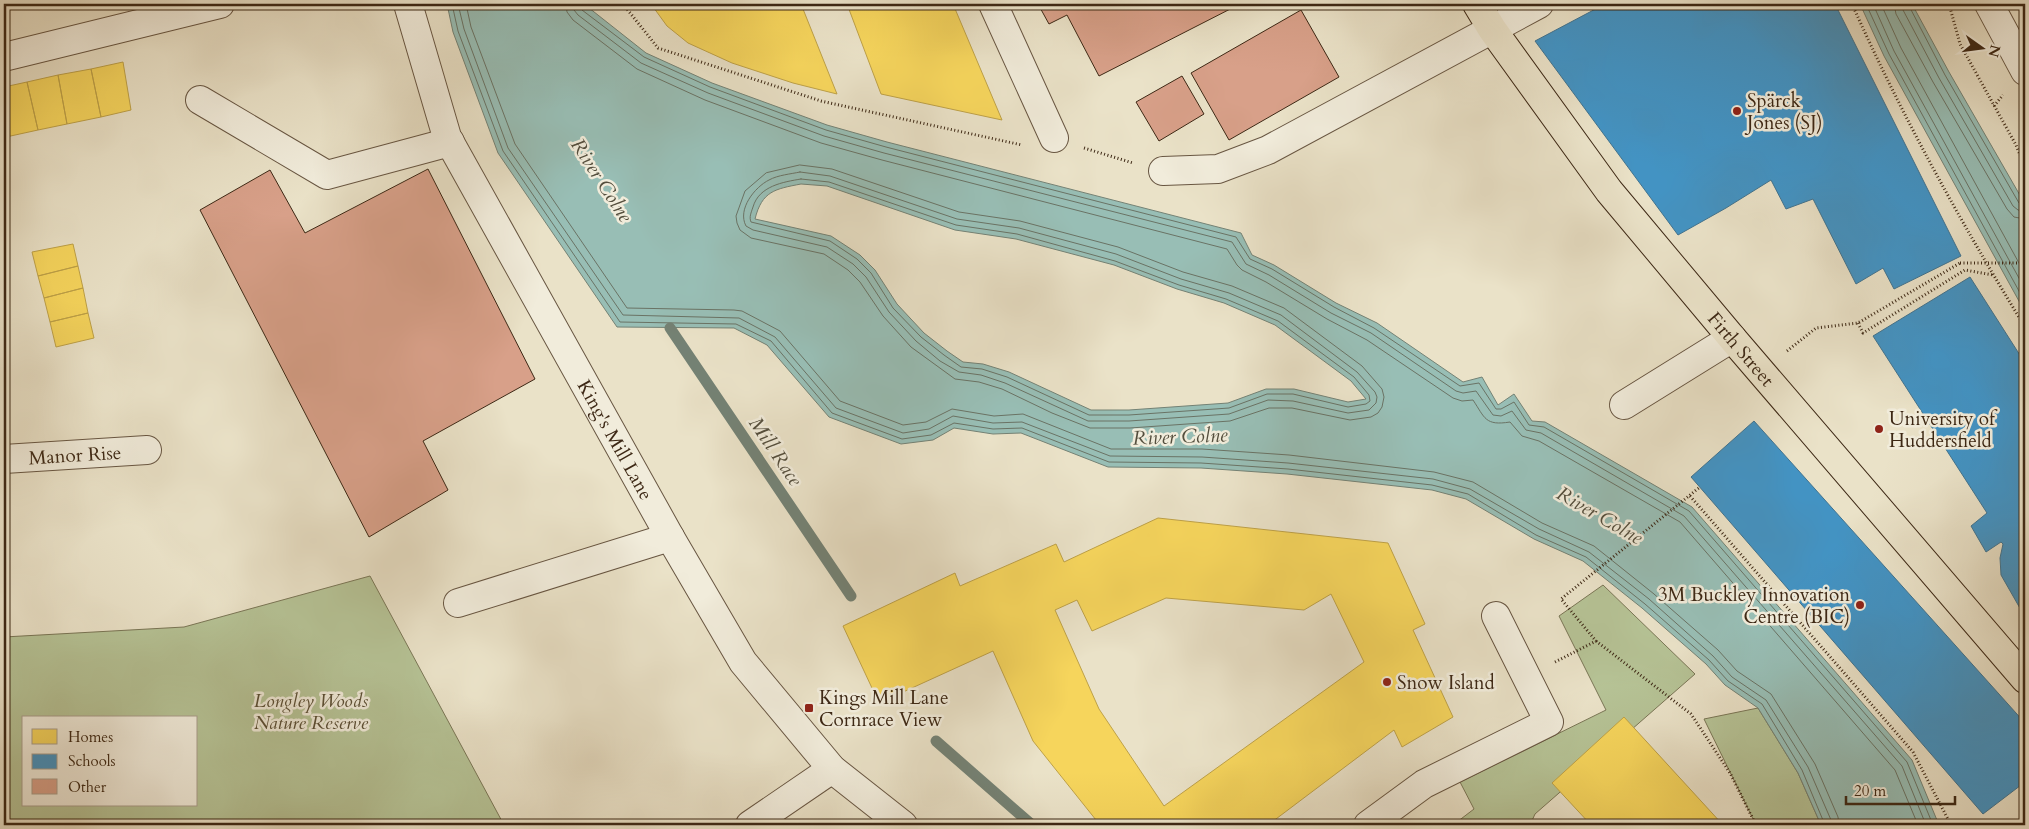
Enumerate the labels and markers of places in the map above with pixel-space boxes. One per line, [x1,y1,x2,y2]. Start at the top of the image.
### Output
place label: Spärck Jones (SJ) [1744,88,1823,136]
marker: Spärck Jones (SJ) [1731,105,1743,117]
place label: University of Huddersfield [1889,406,1998,454]
marker: University of Huddersfield [1873,423,1885,435]
place label: 3M Buckley Innovation Centre (BIC) [1658,582,1850,630]
marker: 3M Buckley Innovation Centre (BIC) [1854,599,1866,611]
place label: Snow Island [1397,670,1495,696]
marker: Snow Island [1381,676,1393,688]
place label: Kings Mill Lane Cornrace View [819,685,949,733]
marker: Kings Mill Lane Cornrace View [803,702,815,714]

